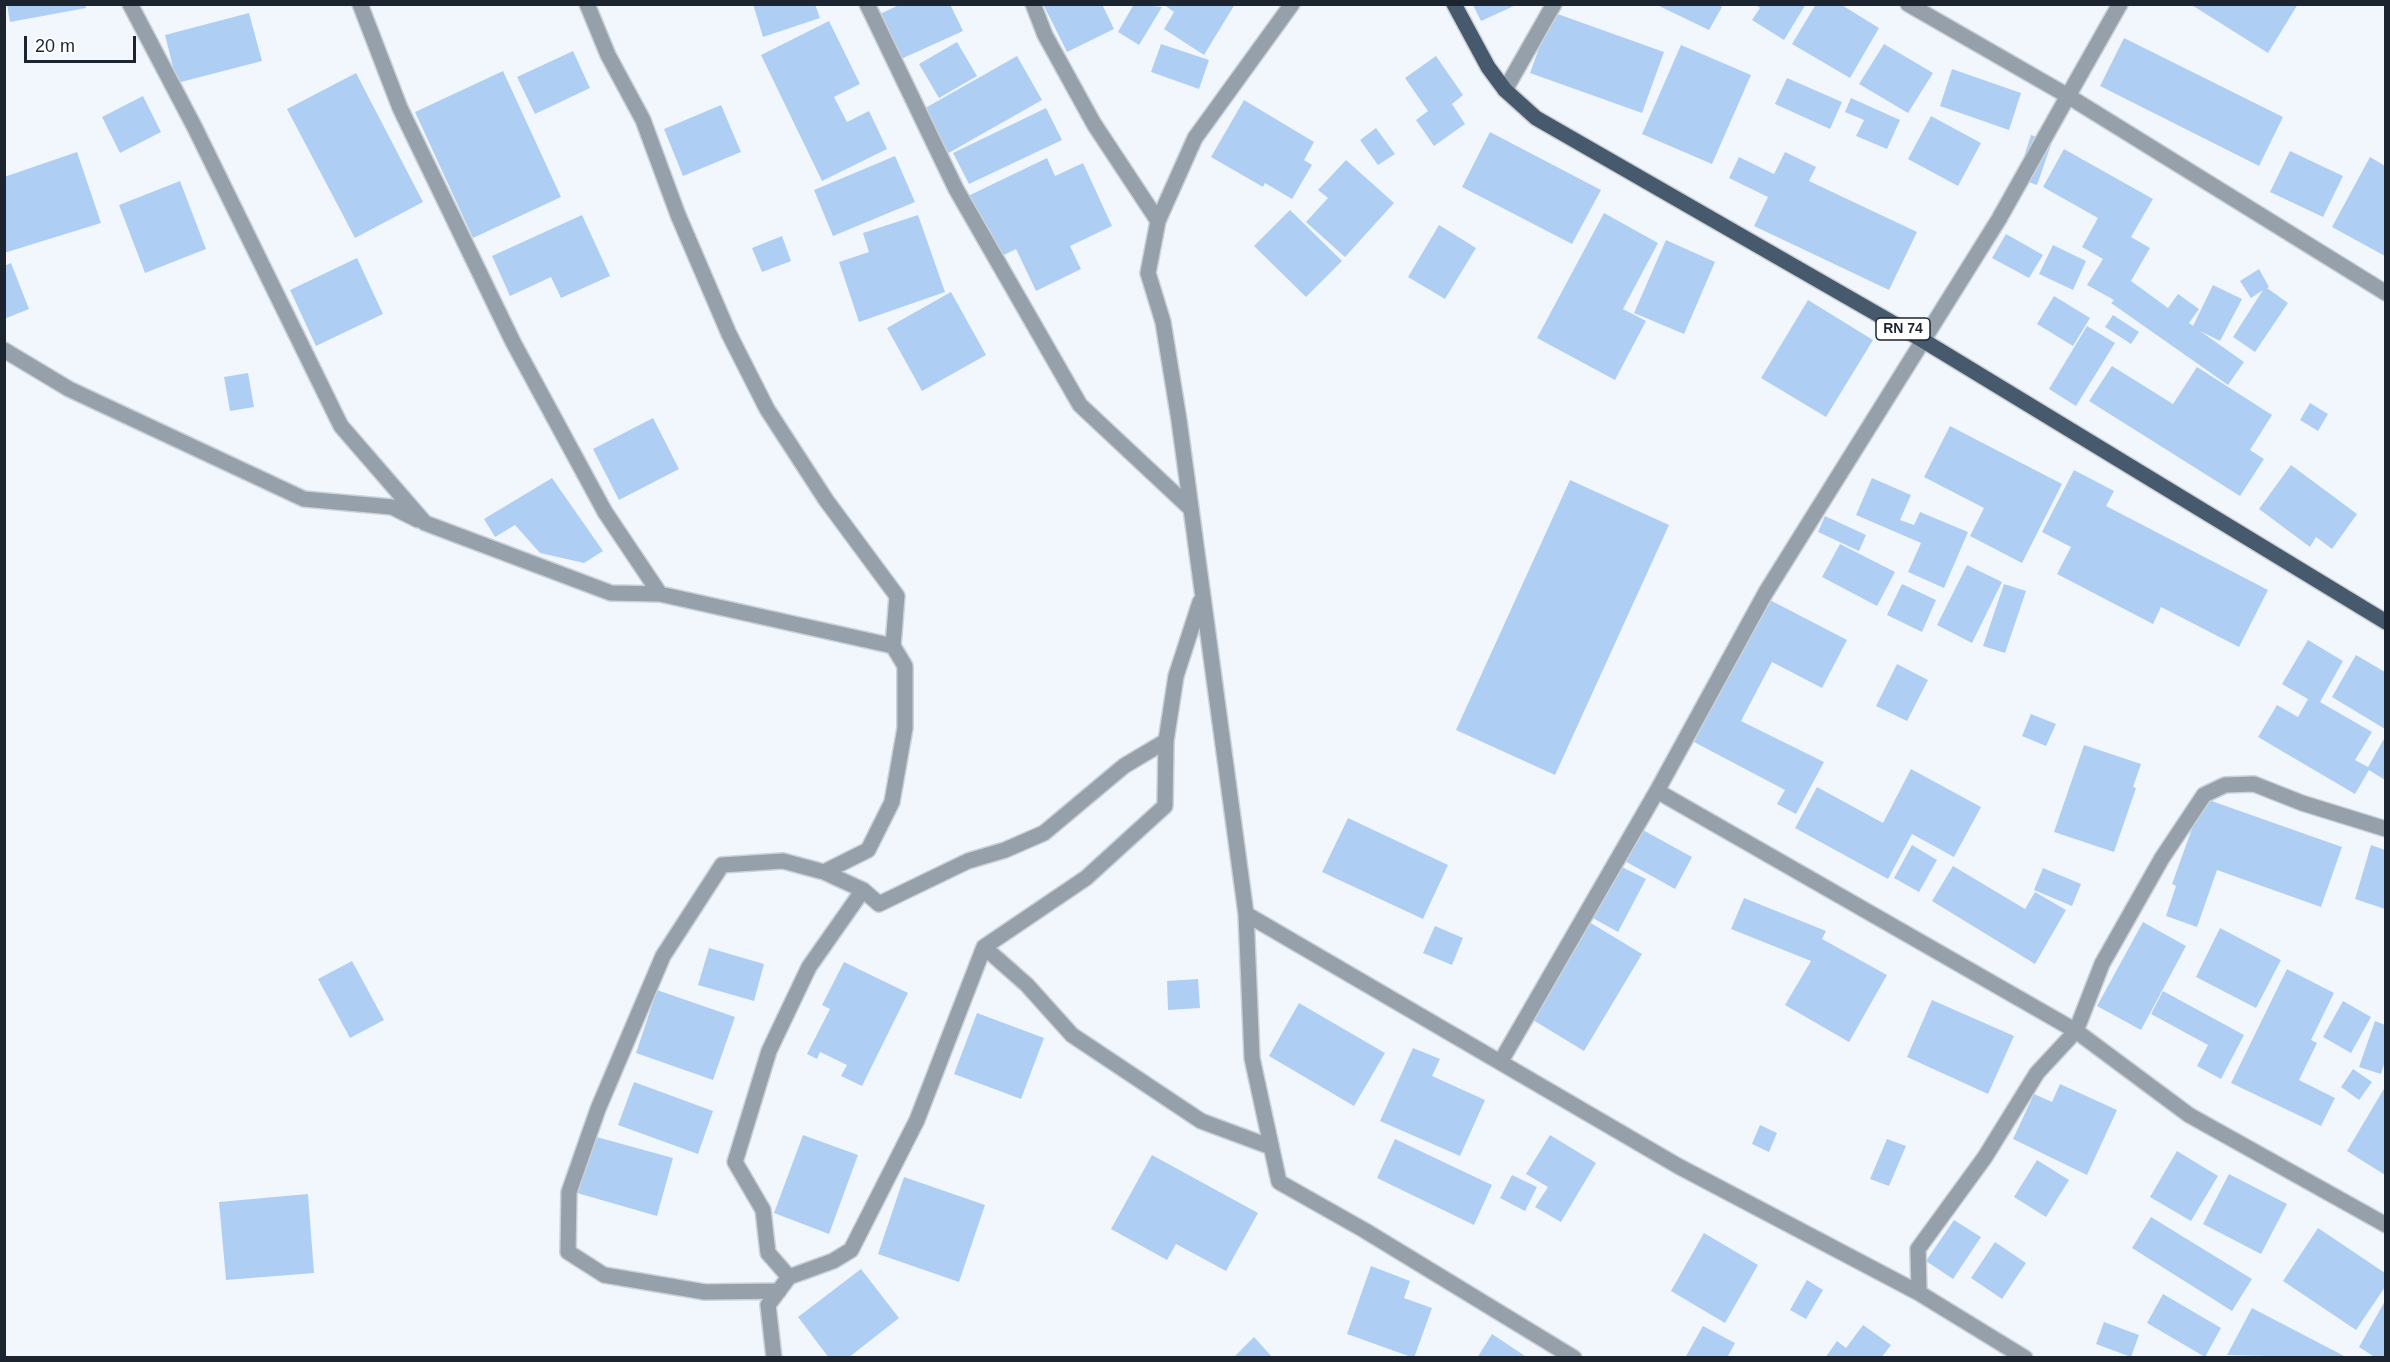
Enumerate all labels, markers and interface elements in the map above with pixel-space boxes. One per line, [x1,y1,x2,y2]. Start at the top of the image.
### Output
scale bar [27,24,140,62]
text: 20 m [35,36,75,56]
road number: RN 74 [1876,318,1930,340]

